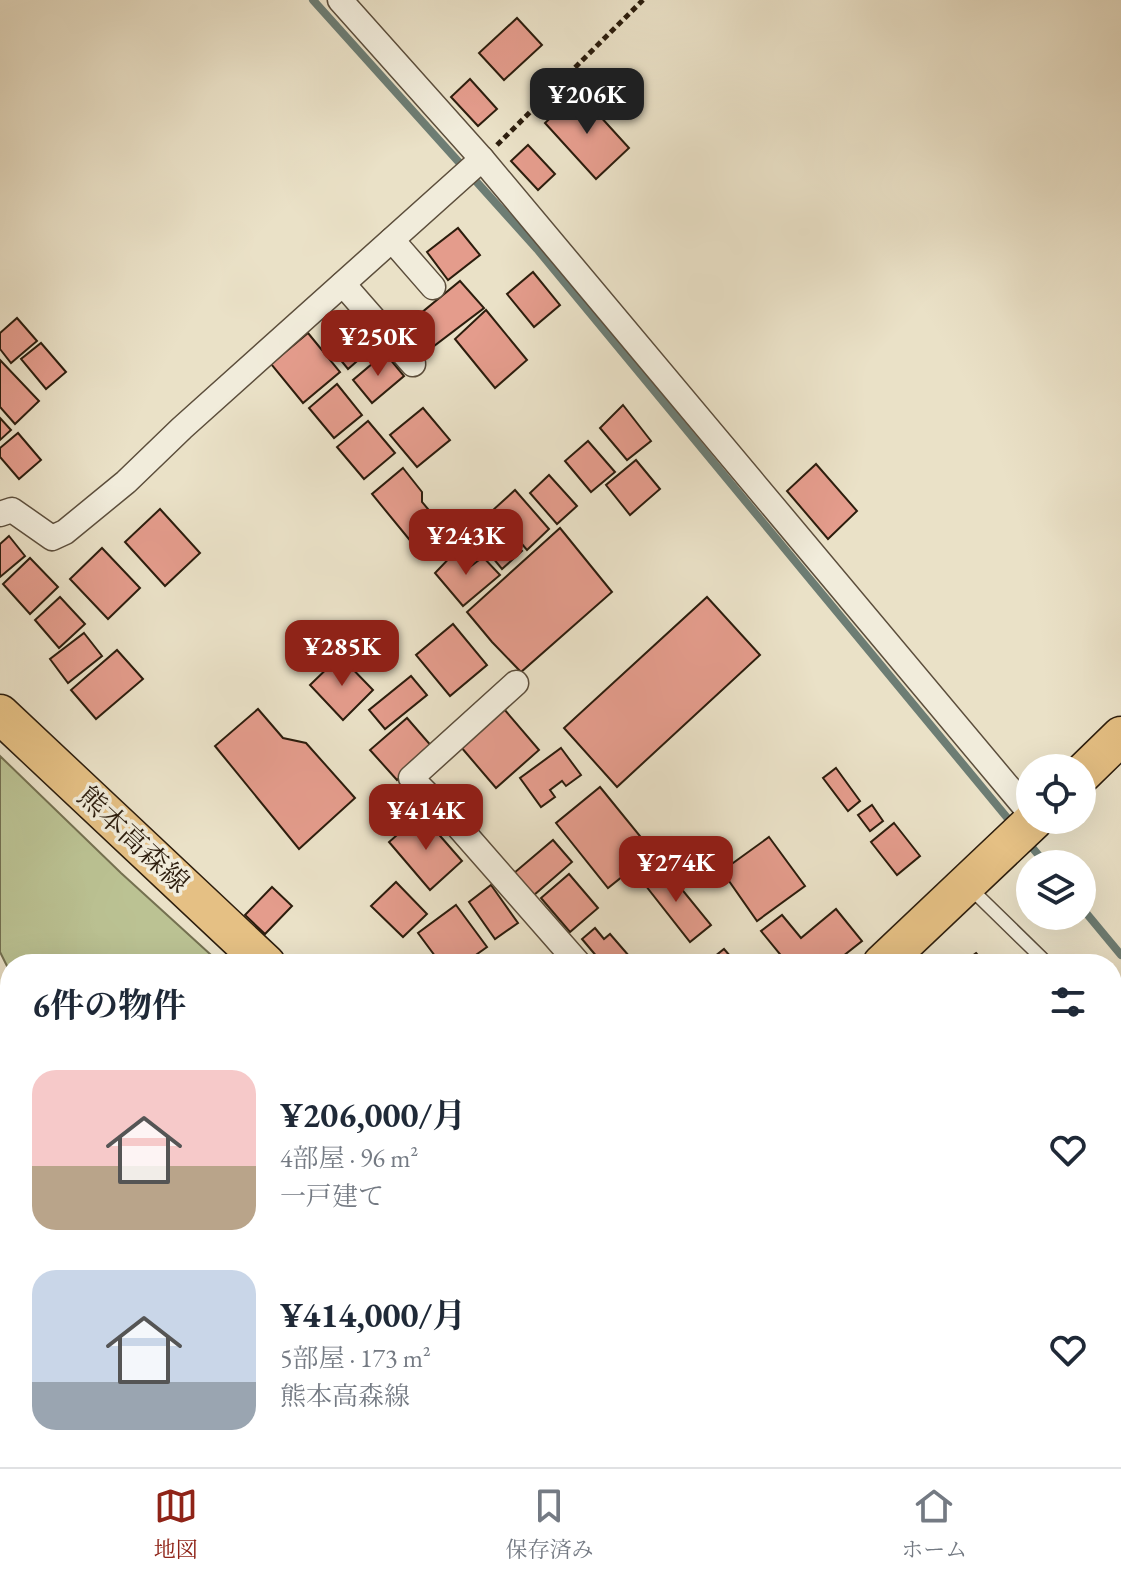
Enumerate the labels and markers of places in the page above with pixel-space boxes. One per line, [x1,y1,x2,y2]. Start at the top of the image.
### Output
pin: ¥206K [531,68,643,136]
pin: ¥250K [322,310,434,378]
pin: ¥243K [410,509,522,577]
pin: ¥285K [286,620,398,688]
pin: ¥414K [370,784,482,852]
pin: ¥274K [620,836,732,904]

